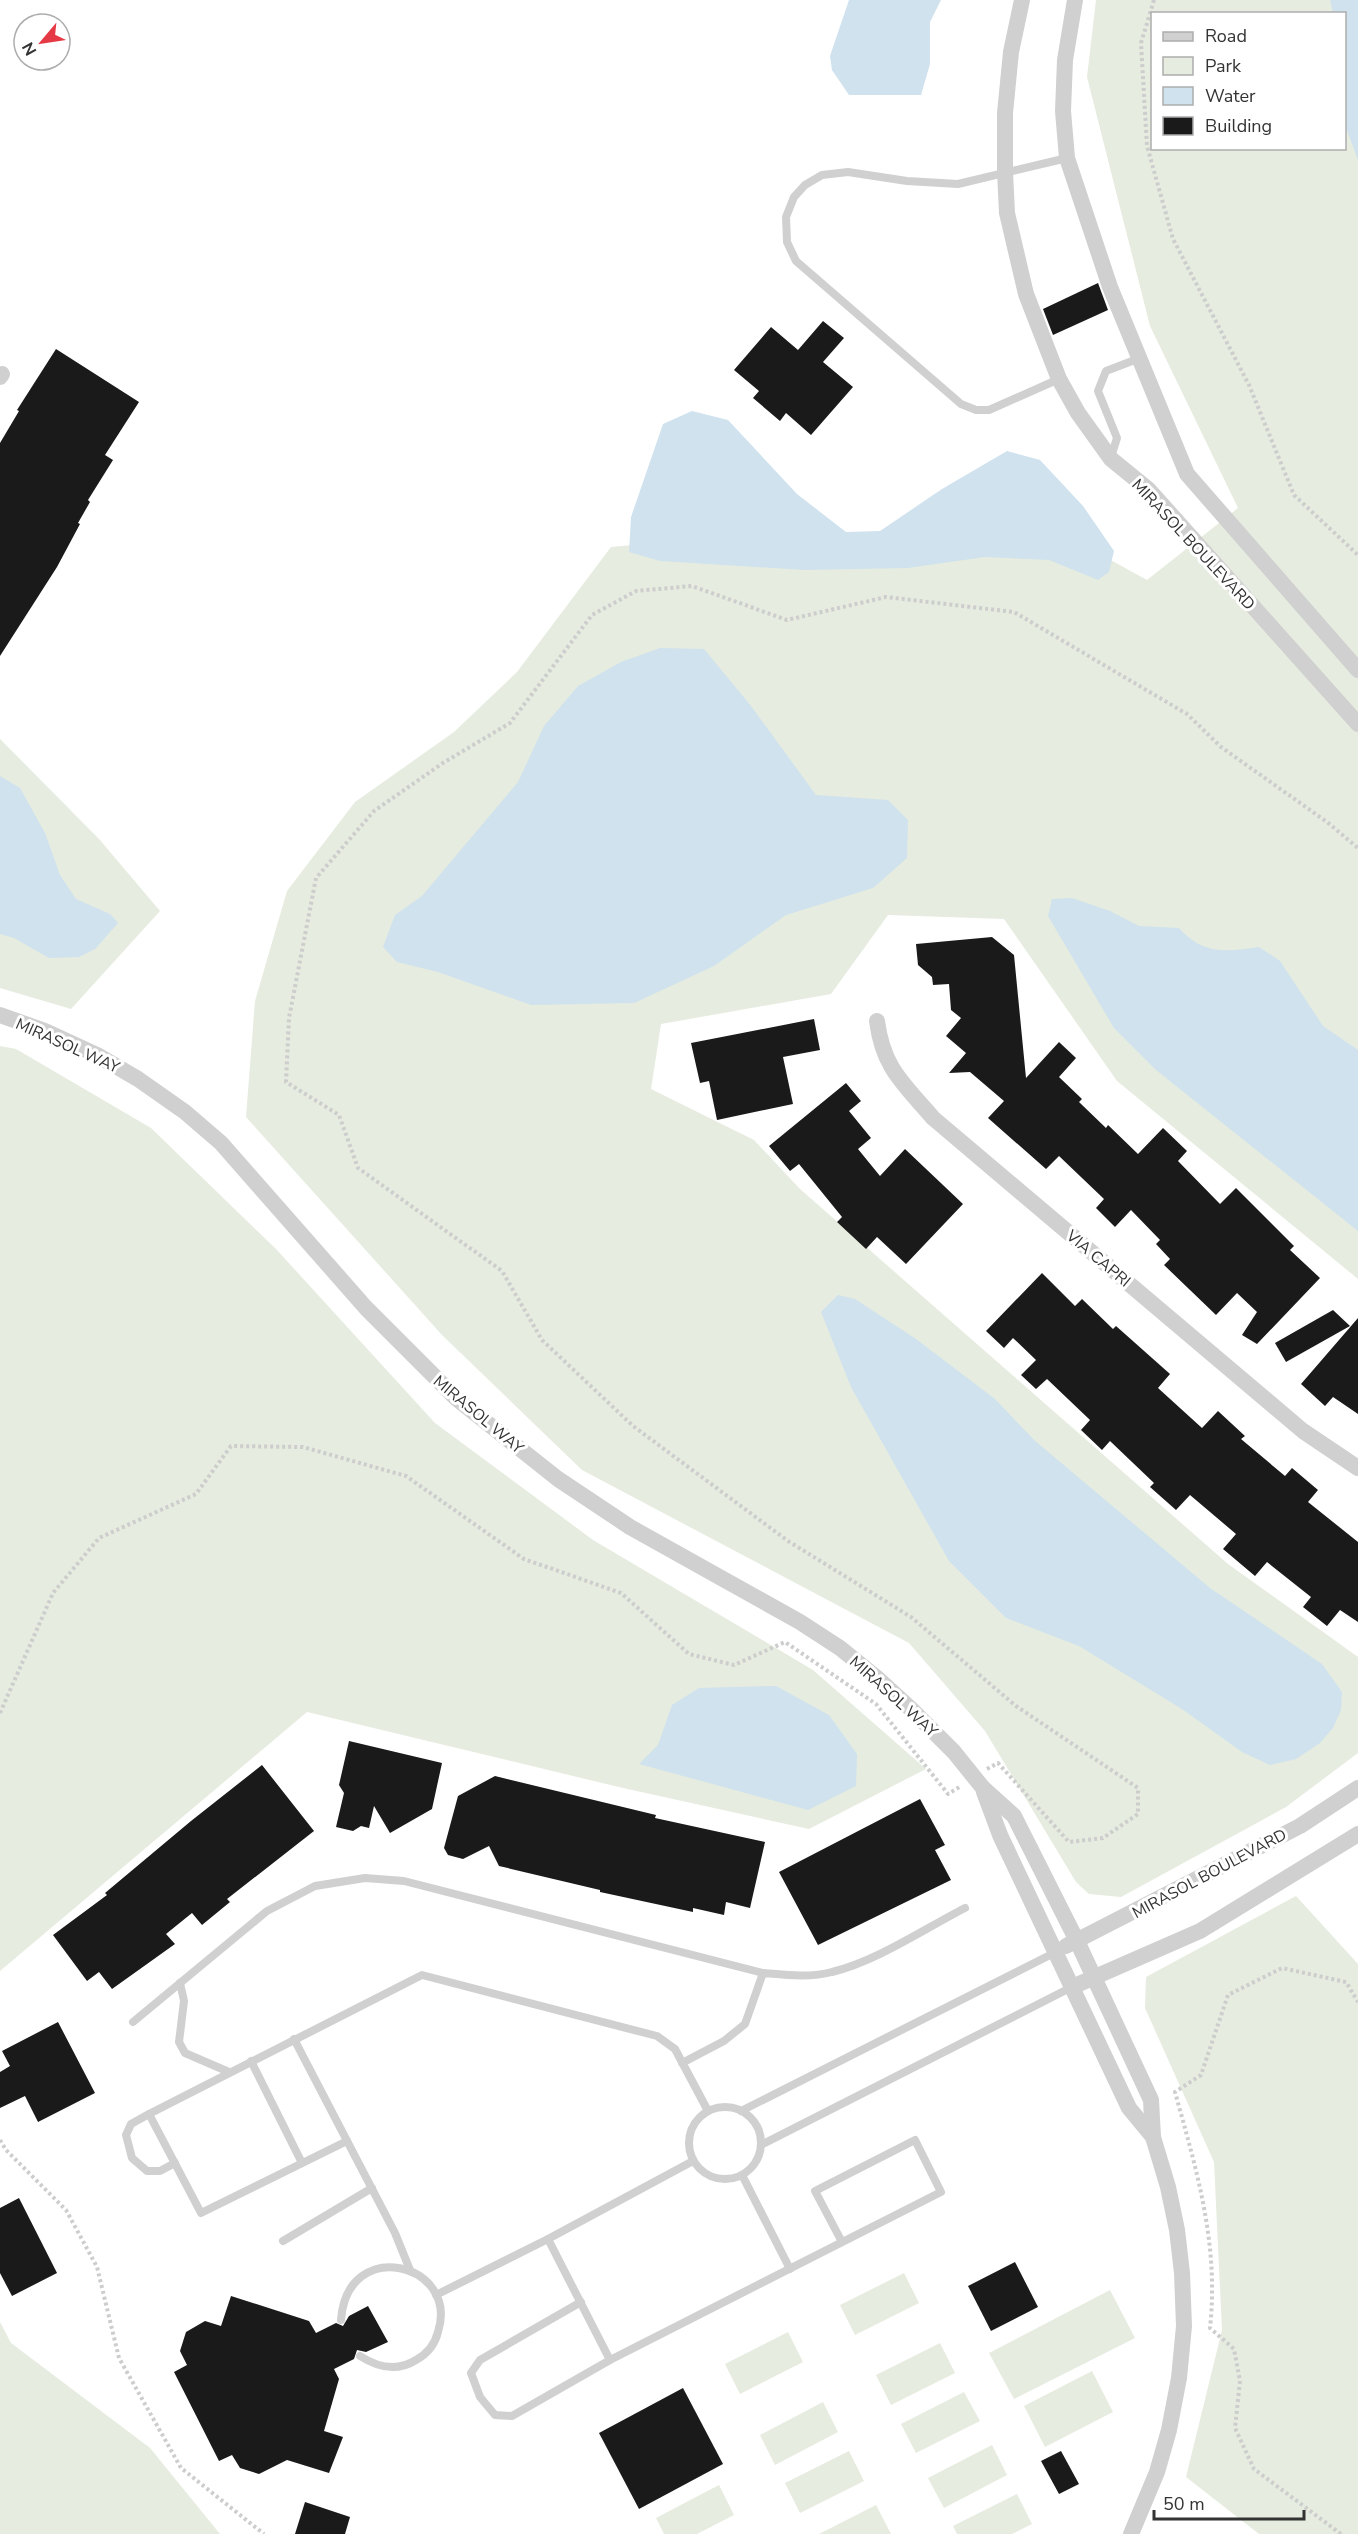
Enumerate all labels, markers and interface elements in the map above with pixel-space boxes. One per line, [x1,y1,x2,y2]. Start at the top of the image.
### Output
north arrow [12,12,72,72]
legend [1151,12,1346,150]
text: Road [1205,24,1247,48]
text: N [17,38,42,59]
text: Park [1205,54,1242,78]
text: Water [1205,84,1256,108]
text: Building [1205,114,1272,138]
street label: MIRASOL BOULEVARD [1127,474,1260,615]
street label: MIRASOL WAY [12,1013,123,1079]
street label: VIA CAPRI [1061,1225,1135,1292]
street label: MIRASOL WAY [429,1370,529,1459]
street label: MIRASOL WAY [844,1651,943,1743]
street label: MIRASOL BOULEVARD [1128,1824,1290,1924]
scale bar [1154,2483,1304,2521]
text: 50 m [1163,2492,1205,2516]

